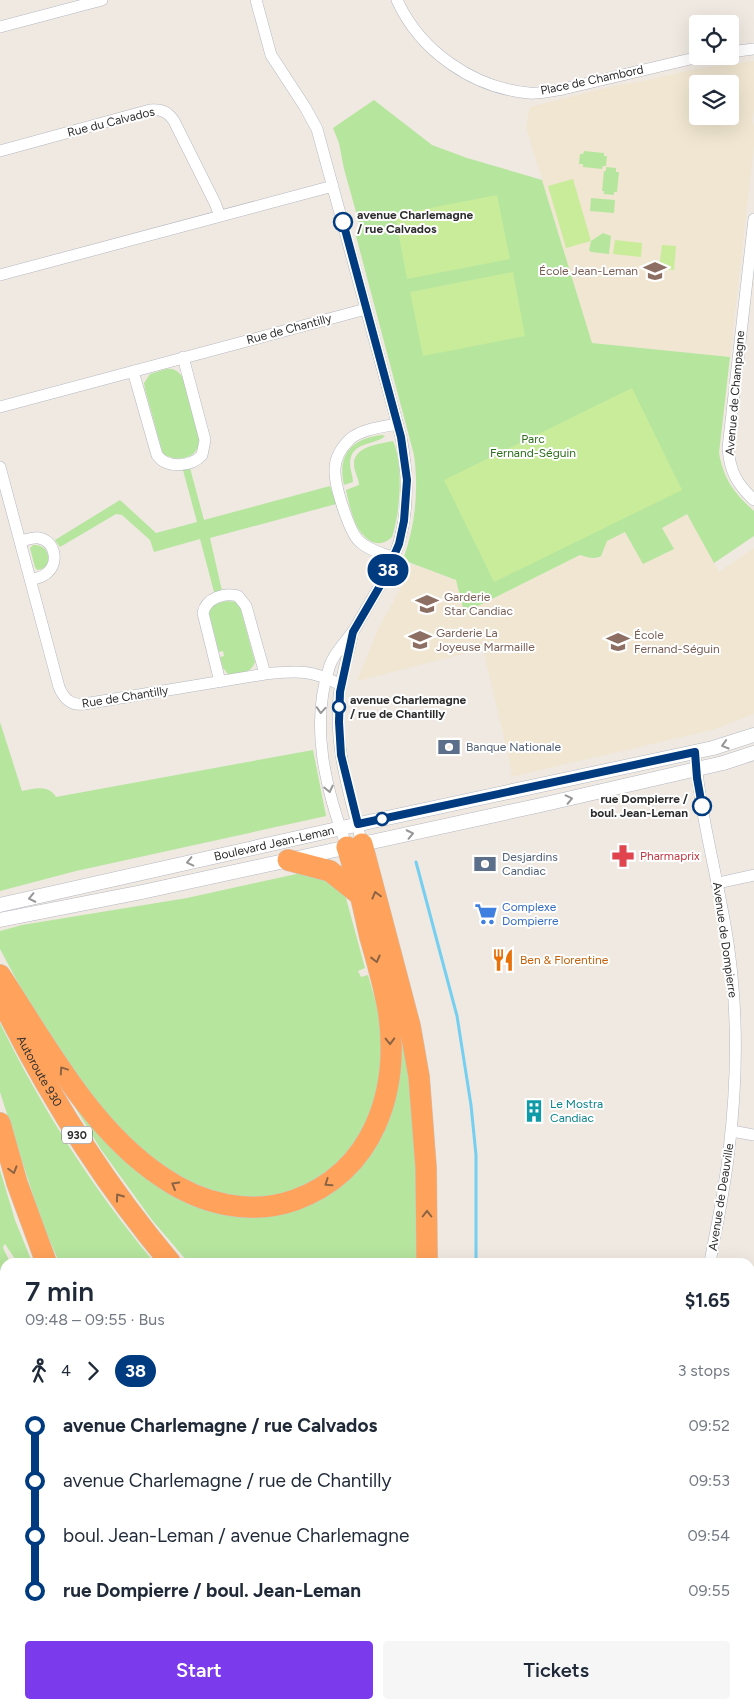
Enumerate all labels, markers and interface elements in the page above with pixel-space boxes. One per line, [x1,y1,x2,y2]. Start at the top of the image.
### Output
map controls [689,15,739,125]
button: locate [689,15,739,65]
street label: Place de Chambord [539,62,645,98]
button: layers [689,75,739,125]
street label: Rue du Calvados [66,104,157,140]
place label: avenue Charlemagne / rue Calvados [357,208,473,236]
marker: avenue Charlemagne / rue Calvados [333,212,353,232]
school or university icon: École Jean-Leman [642,258,668,284]
place label: École Jean-Leman [539,264,638,278]
street label: Rue de Chantilly [245,311,334,347]
street label: Avenue de Champagne [723,330,747,456]
park label: Parc Fernand-Séguin [490,432,576,460]
line badge: 38 [366,554,410,586]
text: 38 [377,559,399,581]
place label: Garderie Star Candiac [444,590,513,618]
school or university icon: Garderie Star Candiac [414,591,440,617]
place label: Garderie La Joyeuse Marmaille [436,626,535,654]
school or university icon: Garderie La Joyeuse Marmaille [407,627,433,653]
place label: École Fernand-Séguin [634,628,720,656]
school or university icon: École Fernand-Séguin [605,629,631,655]
street label: Rue de Chantilly [81,683,170,711]
place label: avenue Charlemagne / rue de Chantilly [350,693,466,721]
marker: avenue Charlemagne / rue de Chantilly [332,700,346,714]
one-way arrow [316,706,327,714]
bank icon: Banque Nationale [436,734,462,760]
one-way arrow [721,739,729,749]
place label: Banque Nationale [466,740,561,754]
one-way arrow [323,785,334,794]
place label: rue Dompierre / boul. Jean-Leman [590,792,688,820]
one-way arrow [564,794,573,805]
marker: rue Dompierre / boul. Jean-Leman [692,796,712,816]
unlabelled marker [375,812,389,826]
street label: Boulevard Jean-Leman [213,823,336,864]
one-way arrow [406,829,415,839]
pharmacy icon: Pharmaprix [610,843,636,869]
place label: Pharmaprix [640,849,700,863]
place label: Desjardins Candiac [502,850,558,878]
bank icon: Desjardins Candiac [472,851,498,877]
one-way arrow [186,856,195,867]
street label: Avenue de Dompierre [710,881,740,999]
one-way arrow [371,890,382,899]
one-way arrow [27,892,36,902]
place label: Complexe Dompierre [502,900,559,928]
supermarket icon: Complexe Dompierre [473,901,499,927]
restaurant icon: Ben & Florentine [490,947,516,973]
place label: Ben & Florentine [520,953,609,967]
one-way arrow [370,955,381,964]
street label: Autoroute 930 [14,1033,65,1109]
one-way arrow [385,1037,395,1045]
one-way arrow [60,1066,69,1076]
place label: Le Mostra Candiac [550,1097,603,1125]
building icon: Le Mostra Candiac [521,1098,547,1124]
road number: 930 [62,1126,92,1144]
street label: Avenue de Deauville [706,1142,736,1252]
one-way arrow [8,1165,18,1173]
one-way arrow [324,1177,334,1186]
one-way arrow [171,1182,180,1192]
one-way arrow [116,1194,124,1203]
one-way arrow [422,1210,432,1218]
text: 7 min [25,1274,94,1308]
text: $1.65 [685,1289,730,1312]
text: 09:48 – 09:55 · Bus [25,1310,165,1329]
icon: walk [25,1357,53,1385]
icon: forward [79,1357,107,1385]
text: 38 [125,1360,146,1382]
text: 4 [61,1361,71,1380]
text: 3 stops [678,1361,730,1380]
text: avenue Charlemagne / rue Calvados [63,1414,377,1437]
text: 09:52 [688,1416,730,1435]
text: avenue Charlemagne / rue de Chantilly [63,1469,391,1492]
text: 09:53 [689,1471,730,1490]
text: boul. Jean-Leman / avenue Charlemagne [63,1524,409,1547]
text: 09:54 [688,1526,730,1545]
text: rue Dompierre / boul. Jean-Leman [63,1579,361,1602]
text: 09:55 [688,1581,730,1600]
button: Start [25,1641,373,1699]
button: Tickets [383,1641,730,1699]

